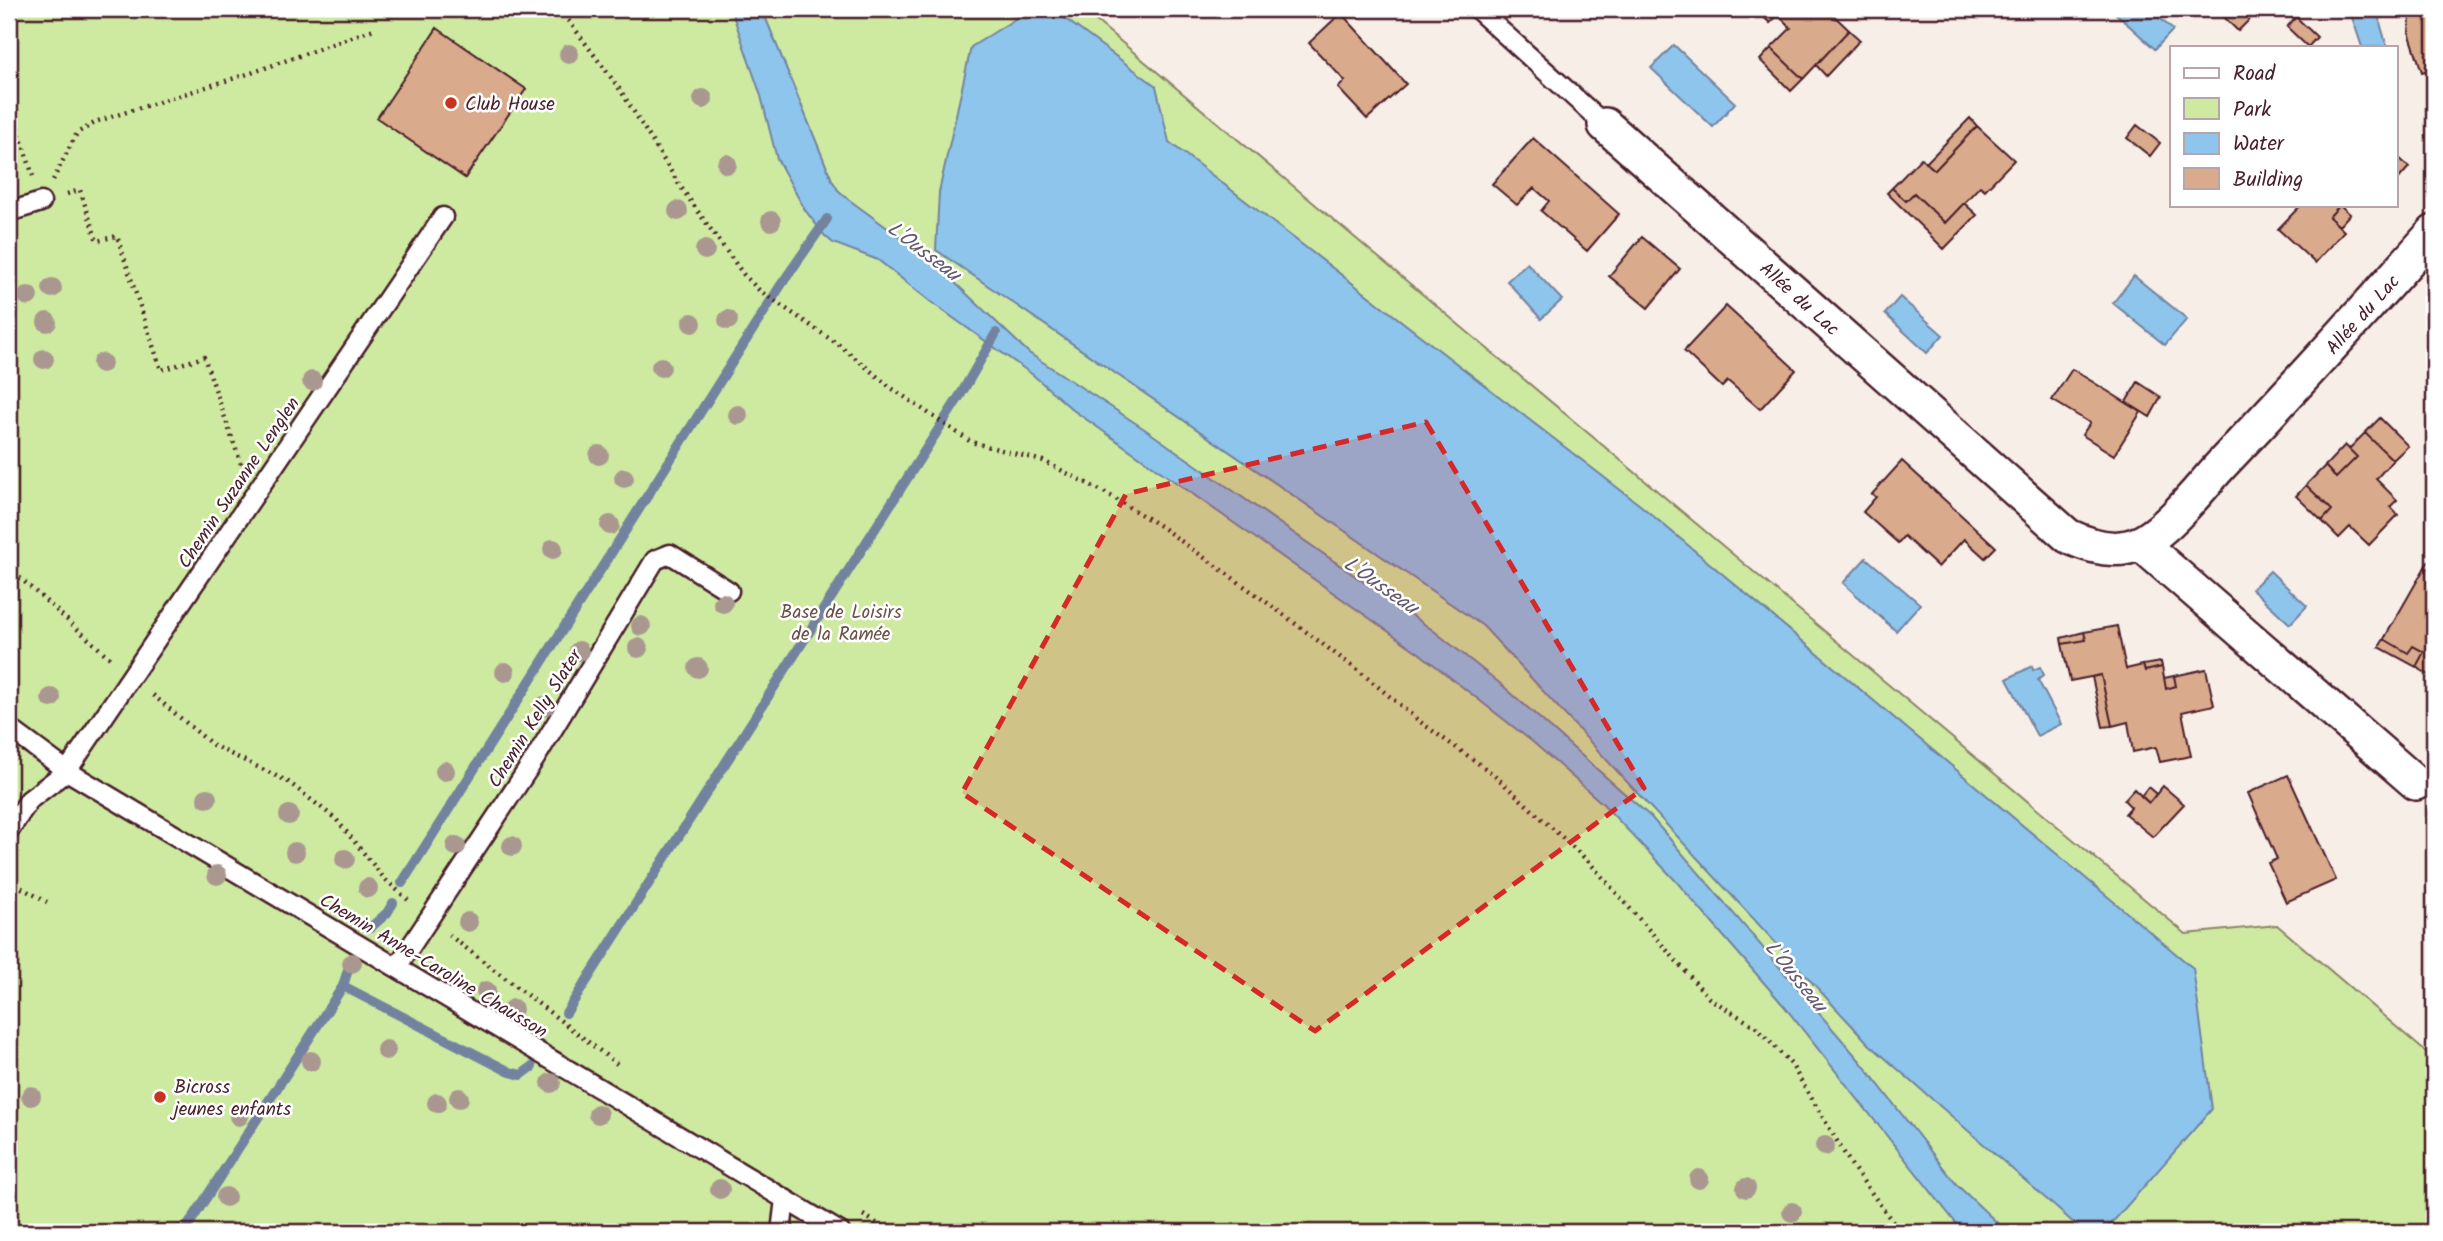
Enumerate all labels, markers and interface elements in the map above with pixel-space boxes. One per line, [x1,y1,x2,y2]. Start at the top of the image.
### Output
legend [2170,46,2398,206]
text: Road [2233,58,2276,91]
place label: Club House [465,90,555,120]
text: Park [2233,94,2271,127]
marker: Club House [443,95,459,111]
text: Water [2233,128,2285,161]
text: Building [2233,164,2303,197]
water label: L'Ousseau [879,214,969,293]
street label: Allée du Lac [1752,255,1846,344]
street label: Allée du Lac [2319,268,2408,362]
street label: Chemin Suzanne Lenglen [171,391,309,575]
water label: L'Ousseau [1336,548,1427,626]
park label: Base de Loisirs de la Ramée [780,598,902,650]
street label: Chemin Kelly Slater [481,642,591,794]
street label: Chemin Anne-Caroline Chausson [313,886,553,1047]
water label: L'Ousseau [1755,934,1836,1023]
place label: Bicross jeunes enfants [169,1073,291,1125]
marker: Bicross jeunes enfants [152,1089,168,1105]

